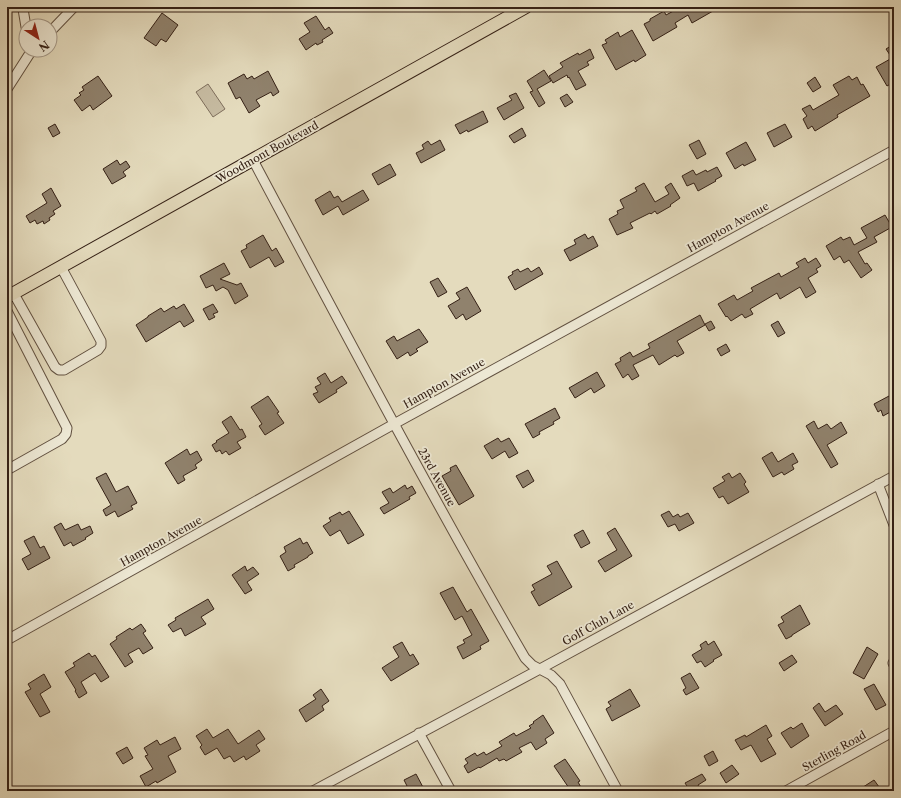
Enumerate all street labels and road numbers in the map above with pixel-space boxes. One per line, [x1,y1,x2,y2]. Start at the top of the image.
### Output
street label: Woodmont Boulevard [212,118,321,186]
street label: Hampton Avenue [685,199,771,255]
street label: Hampton Avenue [401,355,487,411]
street label: 23rd Avenue [415,445,459,509]
street label: Hampton Avenue [118,513,204,569]
street label: Golf Club Lane [560,598,636,648]
street label: Sterling Road [800,728,869,774]

